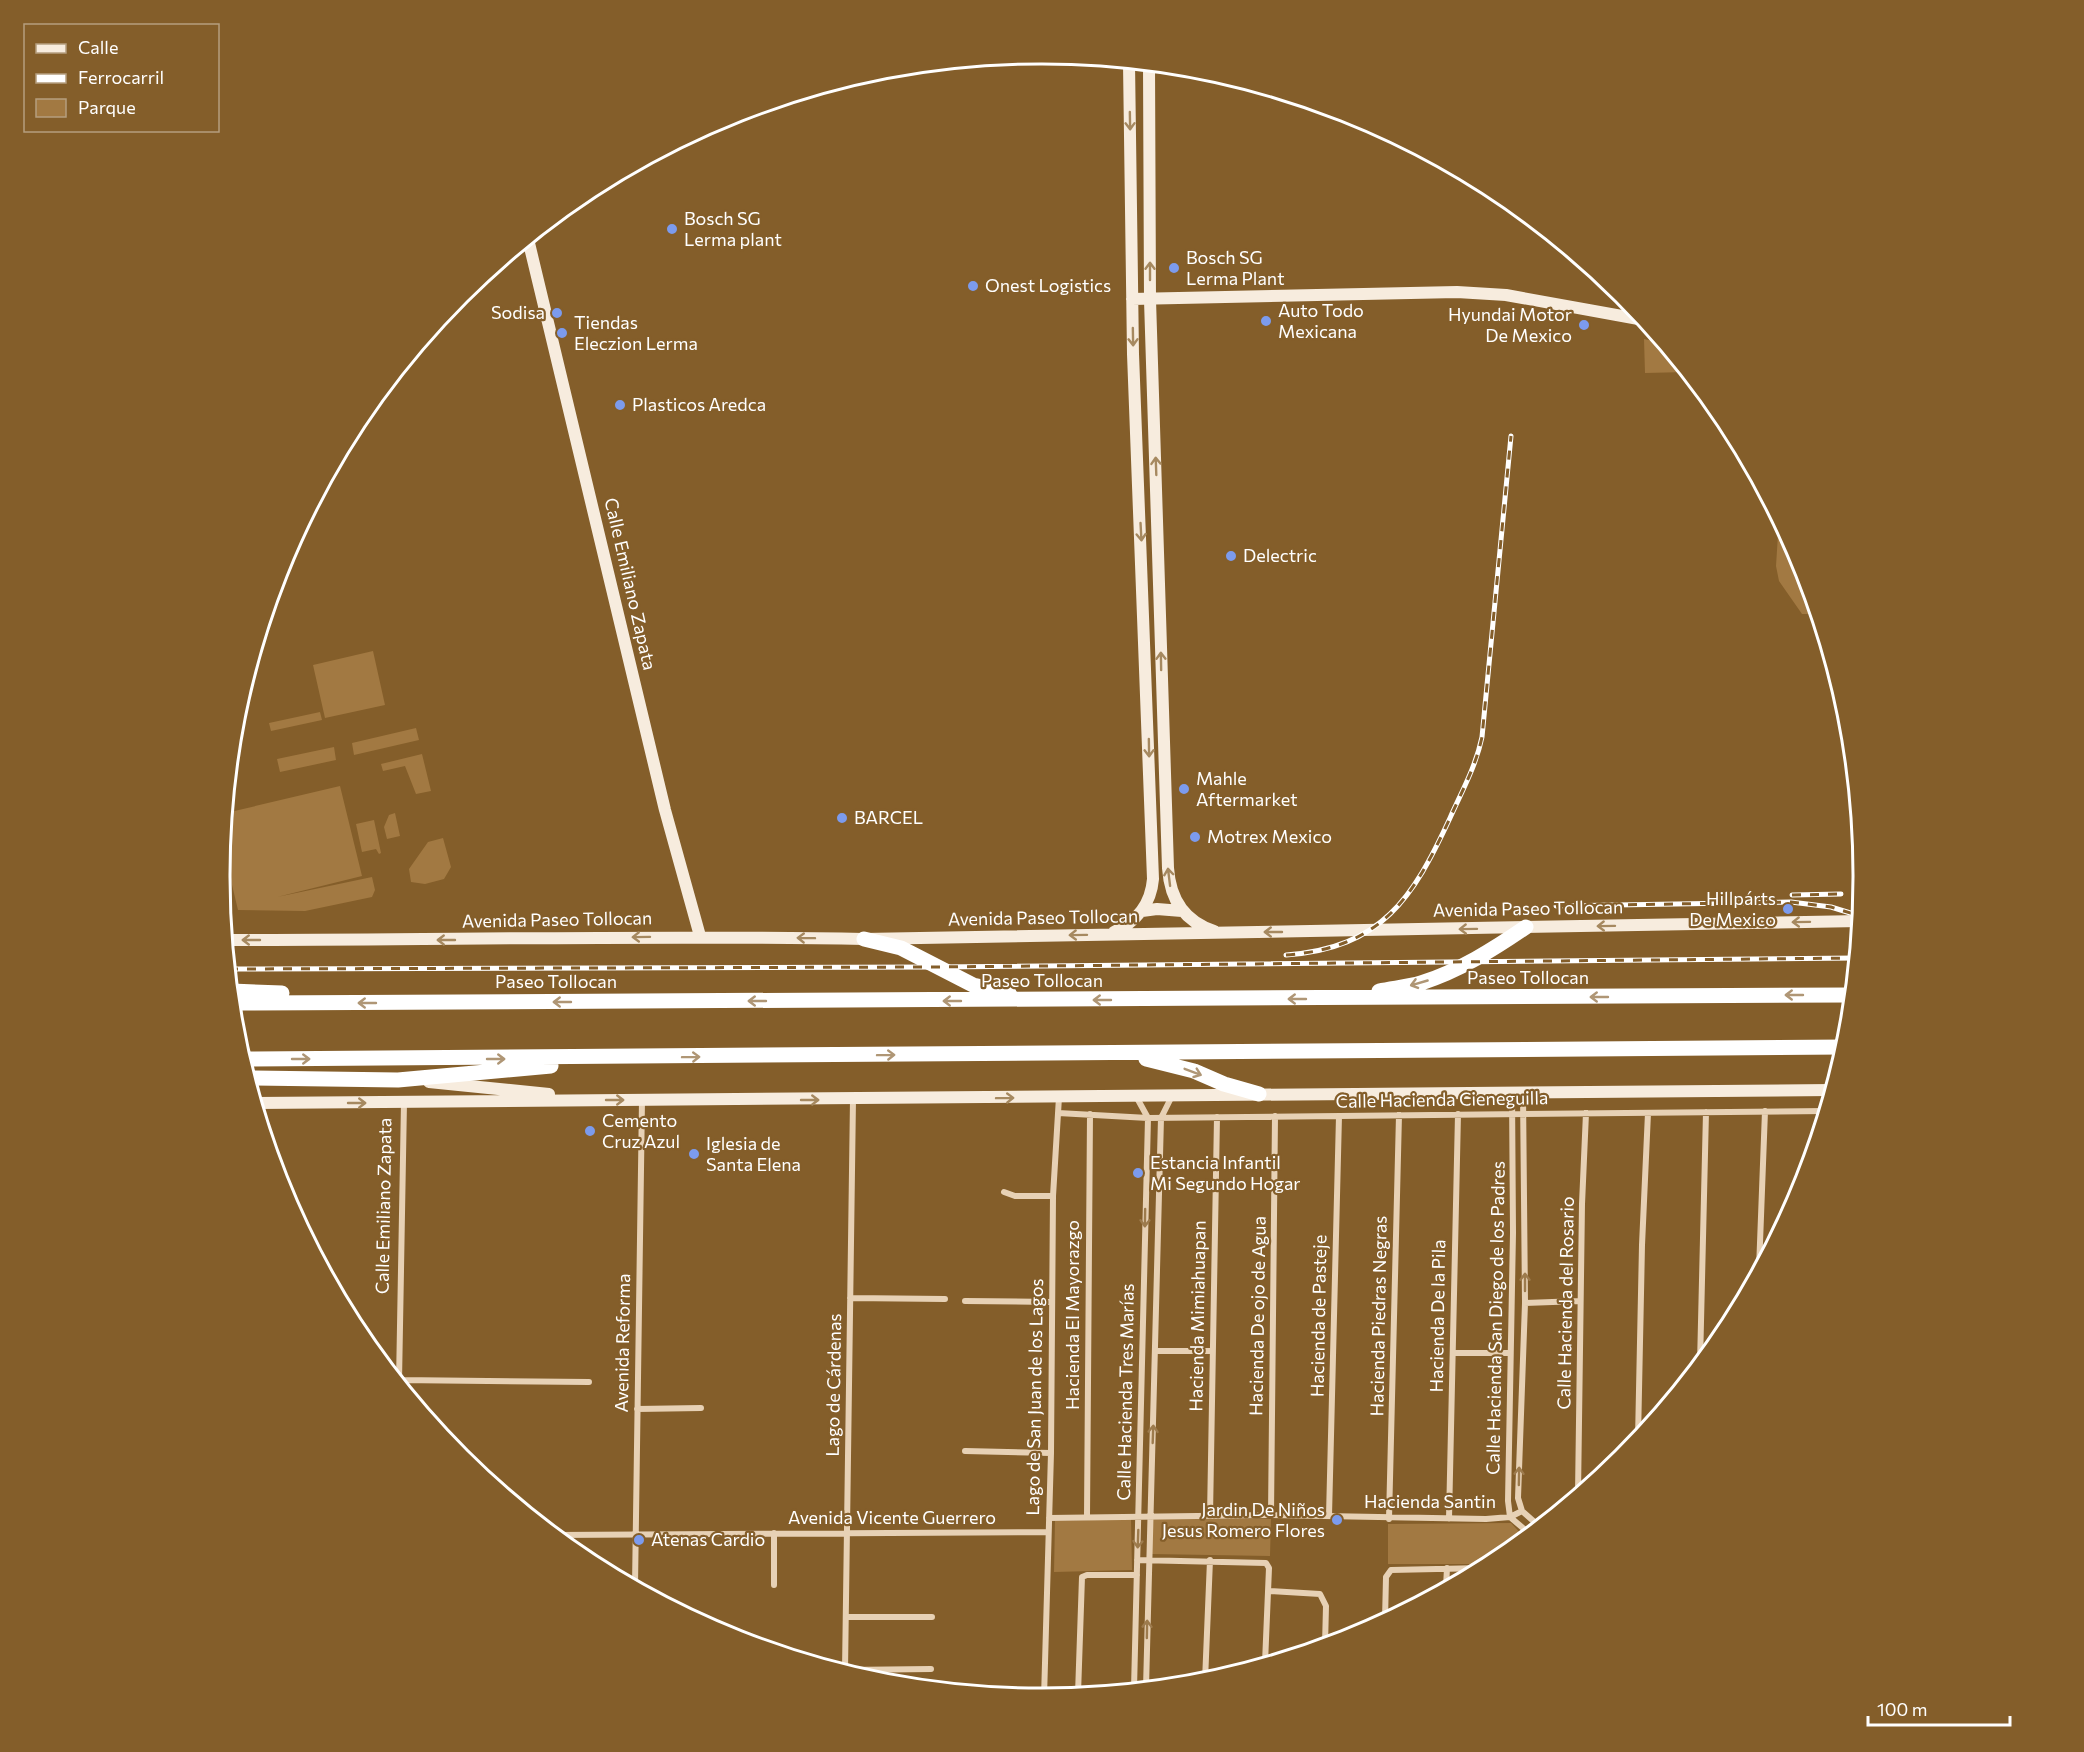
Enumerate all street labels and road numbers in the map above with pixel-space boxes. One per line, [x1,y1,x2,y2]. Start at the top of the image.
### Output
street label: Calle Emiliano Zapata [600,495,662,672]
street label: Avenida Paseo Tollocan [1433,895,1623,921]
street label: Avenida Paseo Tollocan [948,904,1138,930]
street label: Avenida Paseo Tollocan [462,906,652,932]
street label: Paseo Tollocan [1467,966,1589,988]
street label: Paseo Tollocan [981,969,1103,991]
street label: Paseo Tollocan [495,970,617,992]
street label: Calle Hacienda Cieneguilla [1336,1086,1548,1112]
street label: Calle Emiliano Zapata [370,1118,396,1294]
street label: Calle Hacienda San Diego de los Padres [1481,1161,1509,1475]
street label: Calle Hacienda del Rosario [1552,1196,1578,1410]
street label: Hacienda Piedras Negras [1365,1215,1391,1417]
street label: Hacienda De ojo de Agua [1244,1216,1270,1416]
street label: Hacienda El Mayorazgo [1061,1220,1083,1410]
street label: Hacienda Mimiahuapan [1184,1220,1210,1412]
street label: Hacienda de Pasteje [1306,1235,1330,1397]
street label: Hacienda De la Pila [1425,1239,1449,1393]
street label: Avenida Reforma [610,1273,634,1413]
street label: Lago de San Juan de los Lagos [1021,1278,1047,1516]
street label: Calle Hacienda Tres Marías [1112,1283,1138,1501]
street label: Lago de Cárdenas [821,1313,845,1457]
street label: Hacienda Santin [1364,1490,1496,1512]
street label: Avenida Vicente Guerrero [788,1506,996,1528]

